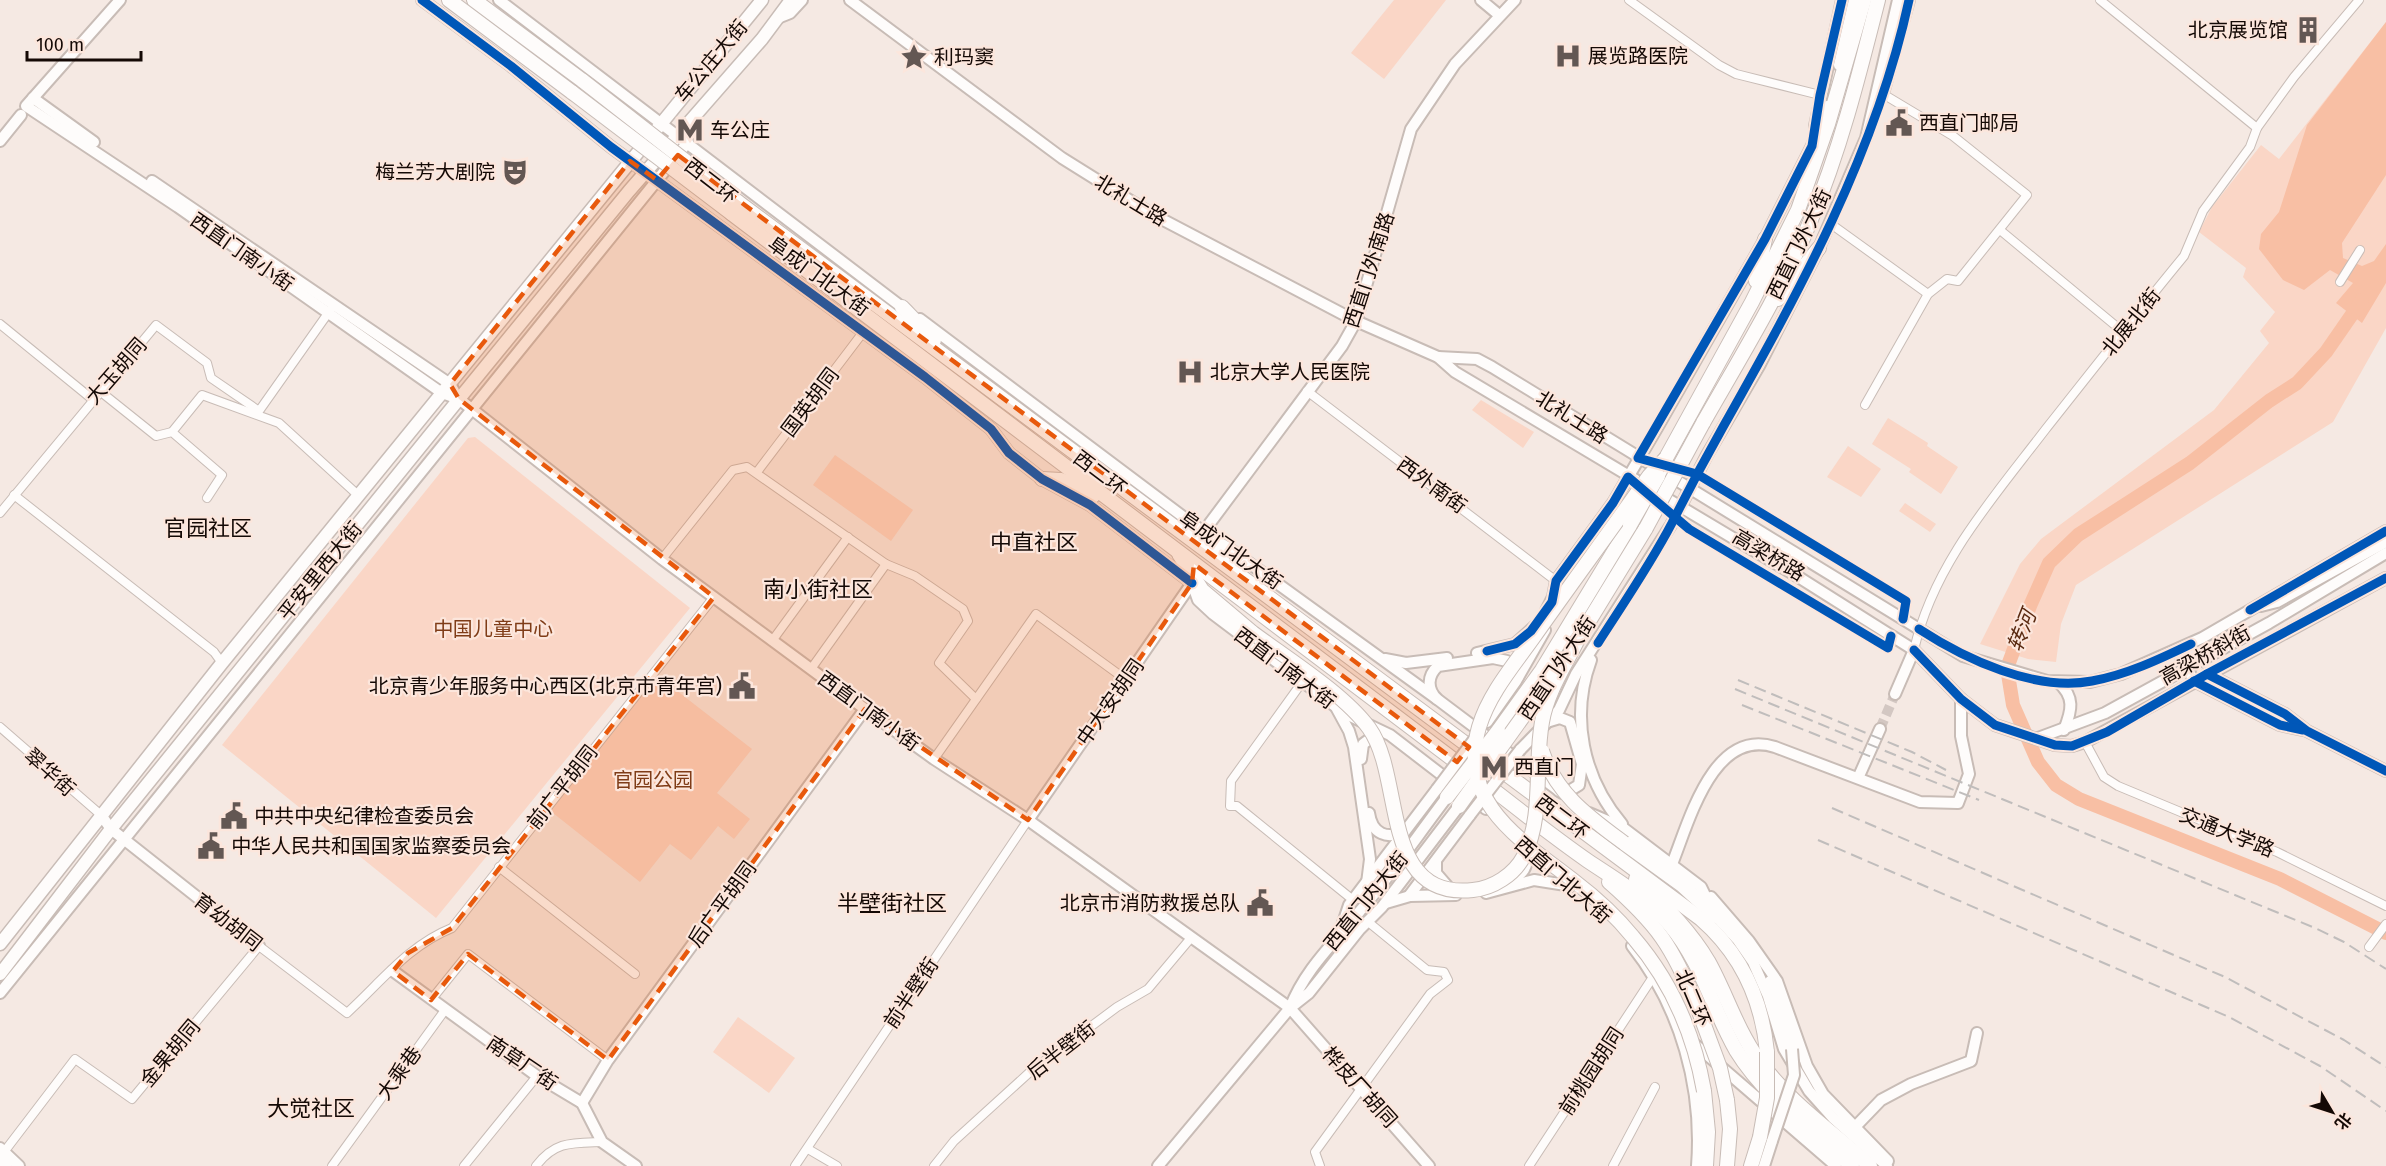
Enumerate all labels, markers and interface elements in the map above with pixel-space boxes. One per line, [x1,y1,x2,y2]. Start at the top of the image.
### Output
street label: 车公庄大街 [670,15,752,107]
building icon: 北京展览馆 [2293,15,2323,45]
place label: 北京展览馆 [2188,18,2288,42]
scale bar [27,24,141,62]
text: 100 m [36,34,84,56]
hospital icon: 展览路医院 [1553,41,1583,71]
place icon: 利玛窦 [899,42,929,72]
place label: 展览路医院 [1588,44,1688,68]
place label: 利玛窦 [934,45,994,69]
public building icon: 西直门邮局 [1884,108,1914,138]
place label: 西直门邮局 [1919,111,2019,135]
metro station icon: 车公庄 [675,115,705,145]
place label: 车公庄 [710,118,770,142]
street label: 西二环 [680,153,742,209]
theatre icon: 梅兰芳大剧院 [500,157,530,187]
place label: 梅兰芳大剧院 [375,160,495,184]
street label: 北礼士路 [1091,169,1171,231]
street label: 西直门外大街 [1762,185,1836,303]
street label: 西直门南小街 [186,208,298,296]
street label: 西直门外南路 [1339,209,1399,331]
street label: 阜成门北大街 [763,231,875,321]
street label: 北展北街 [2097,283,2165,361]
street label: 大玉胡同 [81,333,151,409]
hospital icon: 北京大学人民医院 [1175,357,1205,387]
place label: 北京大学人民医院 [1210,360,1370,384]
street label: 国英胡同 [776,363,844,441]
street label: 北礼士路 [1532,386,1612,448]
street label: 西二环 [1069,445,1131,501]
street label: 西外南街 [1393,452,1471,518]
street label: 阜成门北大街 [1175,506,1287,594]
district label: 官园社区 [164,515,252,542]
street label: 平安里西大街 [273,517,367,625]
street label: 高梁桥路 [1729,524,1809,586]
district label: 中直社区 [990,529,1078,556]
district label: 南小街社区 [763,576,873,603]
water label: 转河 [2002,603,2043,655]
street label: 西直门外大街 [1513,612,1601,724]
park label: 中国儿童中心 [433,617,553,641]
street label: 高梁桥斜街 [2155,620,2255,690]
street label: 西直门南大街 [1230,622,1340,714]
street label: 中大安胡同 [1071,654,1149,750]
street label: 西直门南小街 [813,666,925,756]
public building icon: 北京青少年服务中心西区(北京市青年宫) [727,671,757,701]
place label: 北京青少年服务中心西区(北京市青年宫) [369,674,722,698]
street label: 前广平胡同 [522,740,602,834]
street label: 翠华街 [20,743,80,801]
metro station icon: 西直门 [1479,752,1509,782]
place label: 西直门 [1514,755,1574,779]
park label: 官园公园 [613,768,693,792]
street label: 西二环 [1531,789,1593,845]
public building icon: 中共中央纪律检查委员会 [219,801,249,831]
street label: 交通大学路 [2176,802,2278,862]
place label: 中共中央纪律检查委员会 [254,804,474,828]
public building icon: 中华人民共和国国家监察委员会 [196,831,226,861]
street label: 西直门北大街 [1510,832,1616,928]
place label: 中华人民共和国国家监察委员会 [231,834,511,858]
street label: 西直门内大街 [1319,847,1413,955]
street label: 后广平胡同 [683,856,761,952]
street label: 育幼胡同 [189,888,267,956]
public building icon: 北京市消防救援总队 [1245,888,1275,918]
district label: 半壁街社区 [837,890,947,917]
place label: 北京市消防救援总队 [1060,891,1240,915]
street label: 前半壁街 [879,953,943,1033]
street label: 北二环 [1670,966,1716,1030]
street label: 金果胡同 [135,1015,205,1091]
street label: 后半壁街 [1022,1016,1100,1084]
street label: 前桃园胡同 [1554,1023,1628,1119]
street label: 南草厂街 [482,1031,562,1095]
street label: 大乘巷 [372,1042,426,1104]
street label: 桦皮厂胡同 [1318,1042,1402,1132]
north arrow [2302,1082,2362,1142]
district label: 大觉社区 [267,1095,355,1122]
text: 北 [2331,1109,2356,1133]

